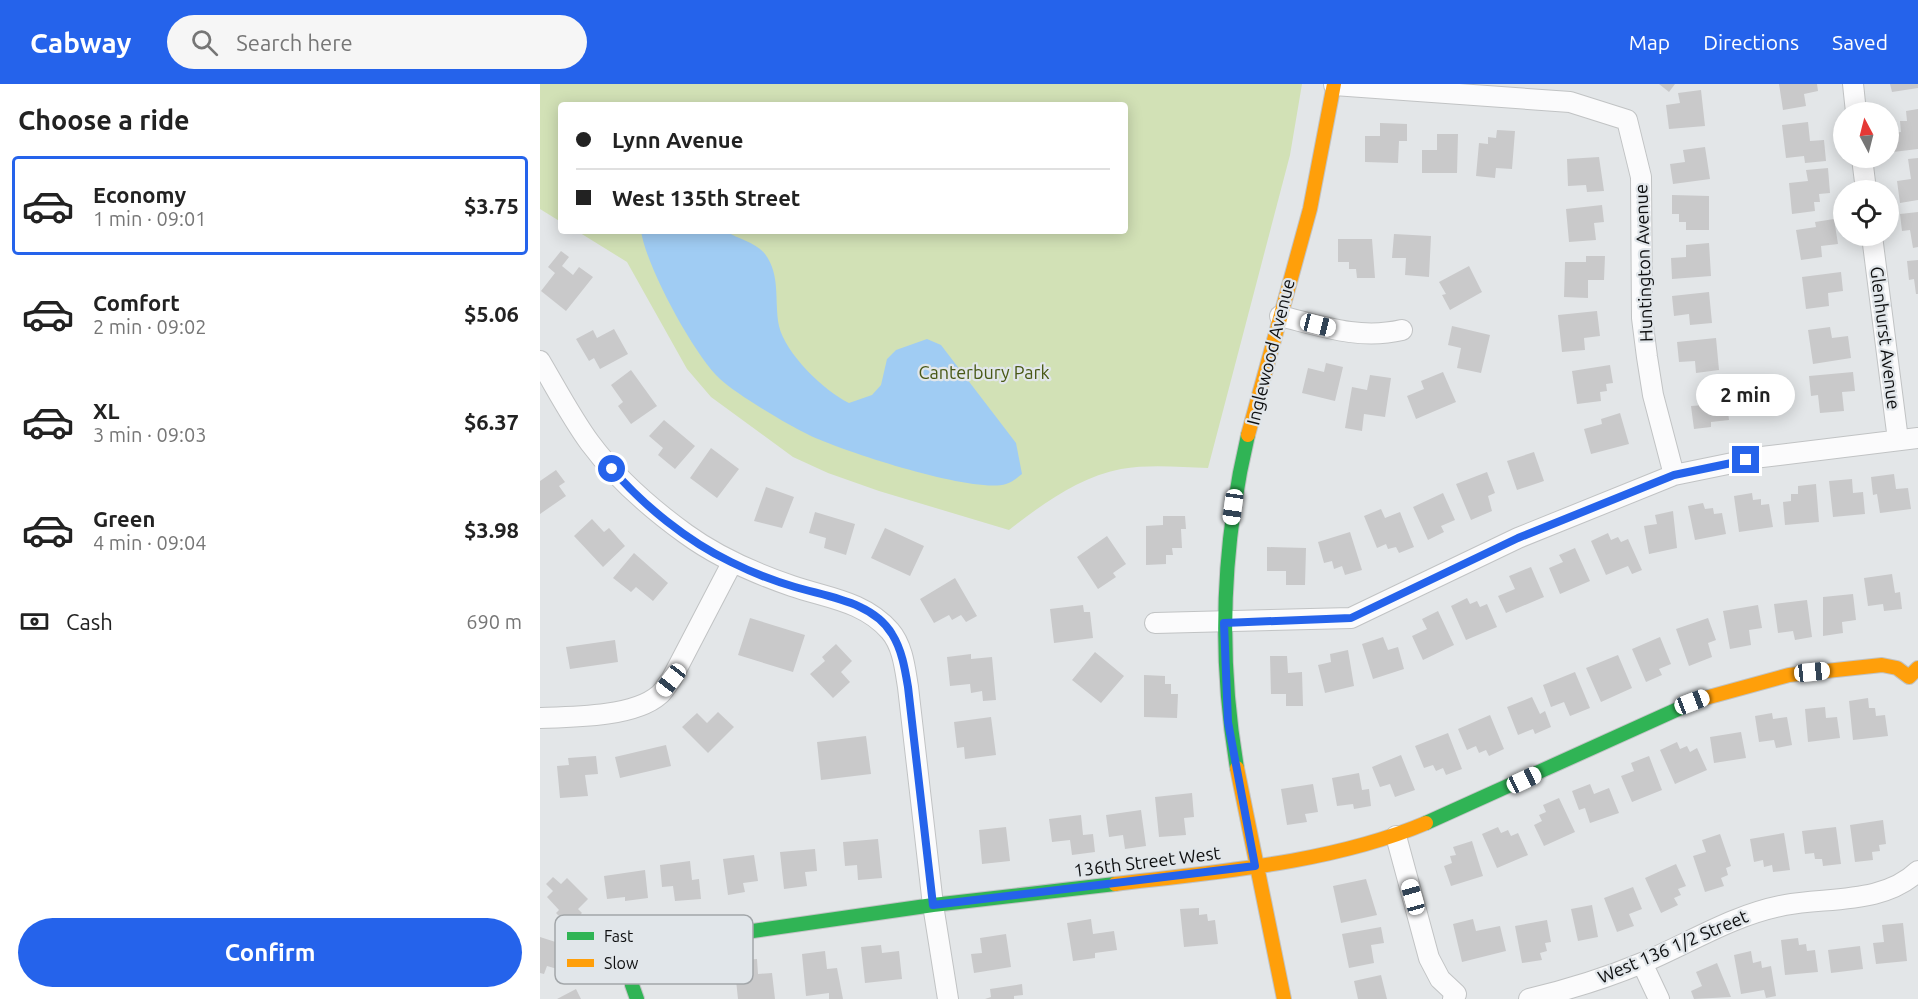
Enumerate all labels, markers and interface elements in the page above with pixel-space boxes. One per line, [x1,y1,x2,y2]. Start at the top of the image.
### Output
search box [167,15,587,69]
icon: search [188,26,221,59]
text: Cabway [30,27,131,58]
text: Search here [236,30,353,55]
text: Map [1629,30,1670,54]
text: Directions [1703,30,1799,54]
text: Saved [1832,30,1888,54]
north arrow [1833,102,1899,168]
map controls [1833,102,1899,246]
text: Choose a ride [18,105,190,135]
text: Lynn Avenue [612,127,743,152]
icon: car [21,179,75,233]
button: locate [1833,180,1899,246]
text: Economy [93,182,186,207]
street label: Huntington Avenue [1630,184,1656,342]
text: West 135th Street [612,185,800,210]
text: $3.75 [464,193,519,218]
text: 1 min · 09:01 [93,207,207,230]
street label: Glenhurst Avenue [1867,265,1905,411]
street label: Inglewood Avenue [1242,276,1298,427]
icon: car [21,287,75,341]
text: Comfort [93,290,180,315]
text: $5.06 [464,301,519,326]
car [1298,312,1338,338]
text: 2 min · 09:02 [93,315,207,338]
park label: Canterbury Park [919,362,1049,382]
callout: 2 min [1696,373,1796,415]
text: 2 min [1720,383,1771,406]
icon: car [21,395,75,449]
text: XL [93,398,120,423]
text: $6.37 [464,409,519,434]
text: 3 min · 09:03 [93,423,207,446]
route end [1732,446,1759,473]
route start [598,455,625,482]
car [1222,488,1244,526]
icon: car [21,503,75,557]
text: Green [93,506,155,531]
text: $3.98 [464,517,519,542]
text: 4 min · 09:04 [93,531,207,554]
icon: cash [18,605,51,638]
text: Cash [66,609,113,634]
text: 690 m [466,610,522,633]
car [653,660,689,700]
car [1793,661,1831,683]
car [1672,687,1712,717]
car [1504,764,1544,796]
street label: 136th Street West [1072,842,1221,880]
car [1399,877,1427,917]
street label: West 136 1/2 Street [1595,905,1751,987]
legend [555,915,753,984]
button: Confirm [18,918,522,987]
text: Fast [604,927,634,945]
text: Slow [604,954,639,972]

